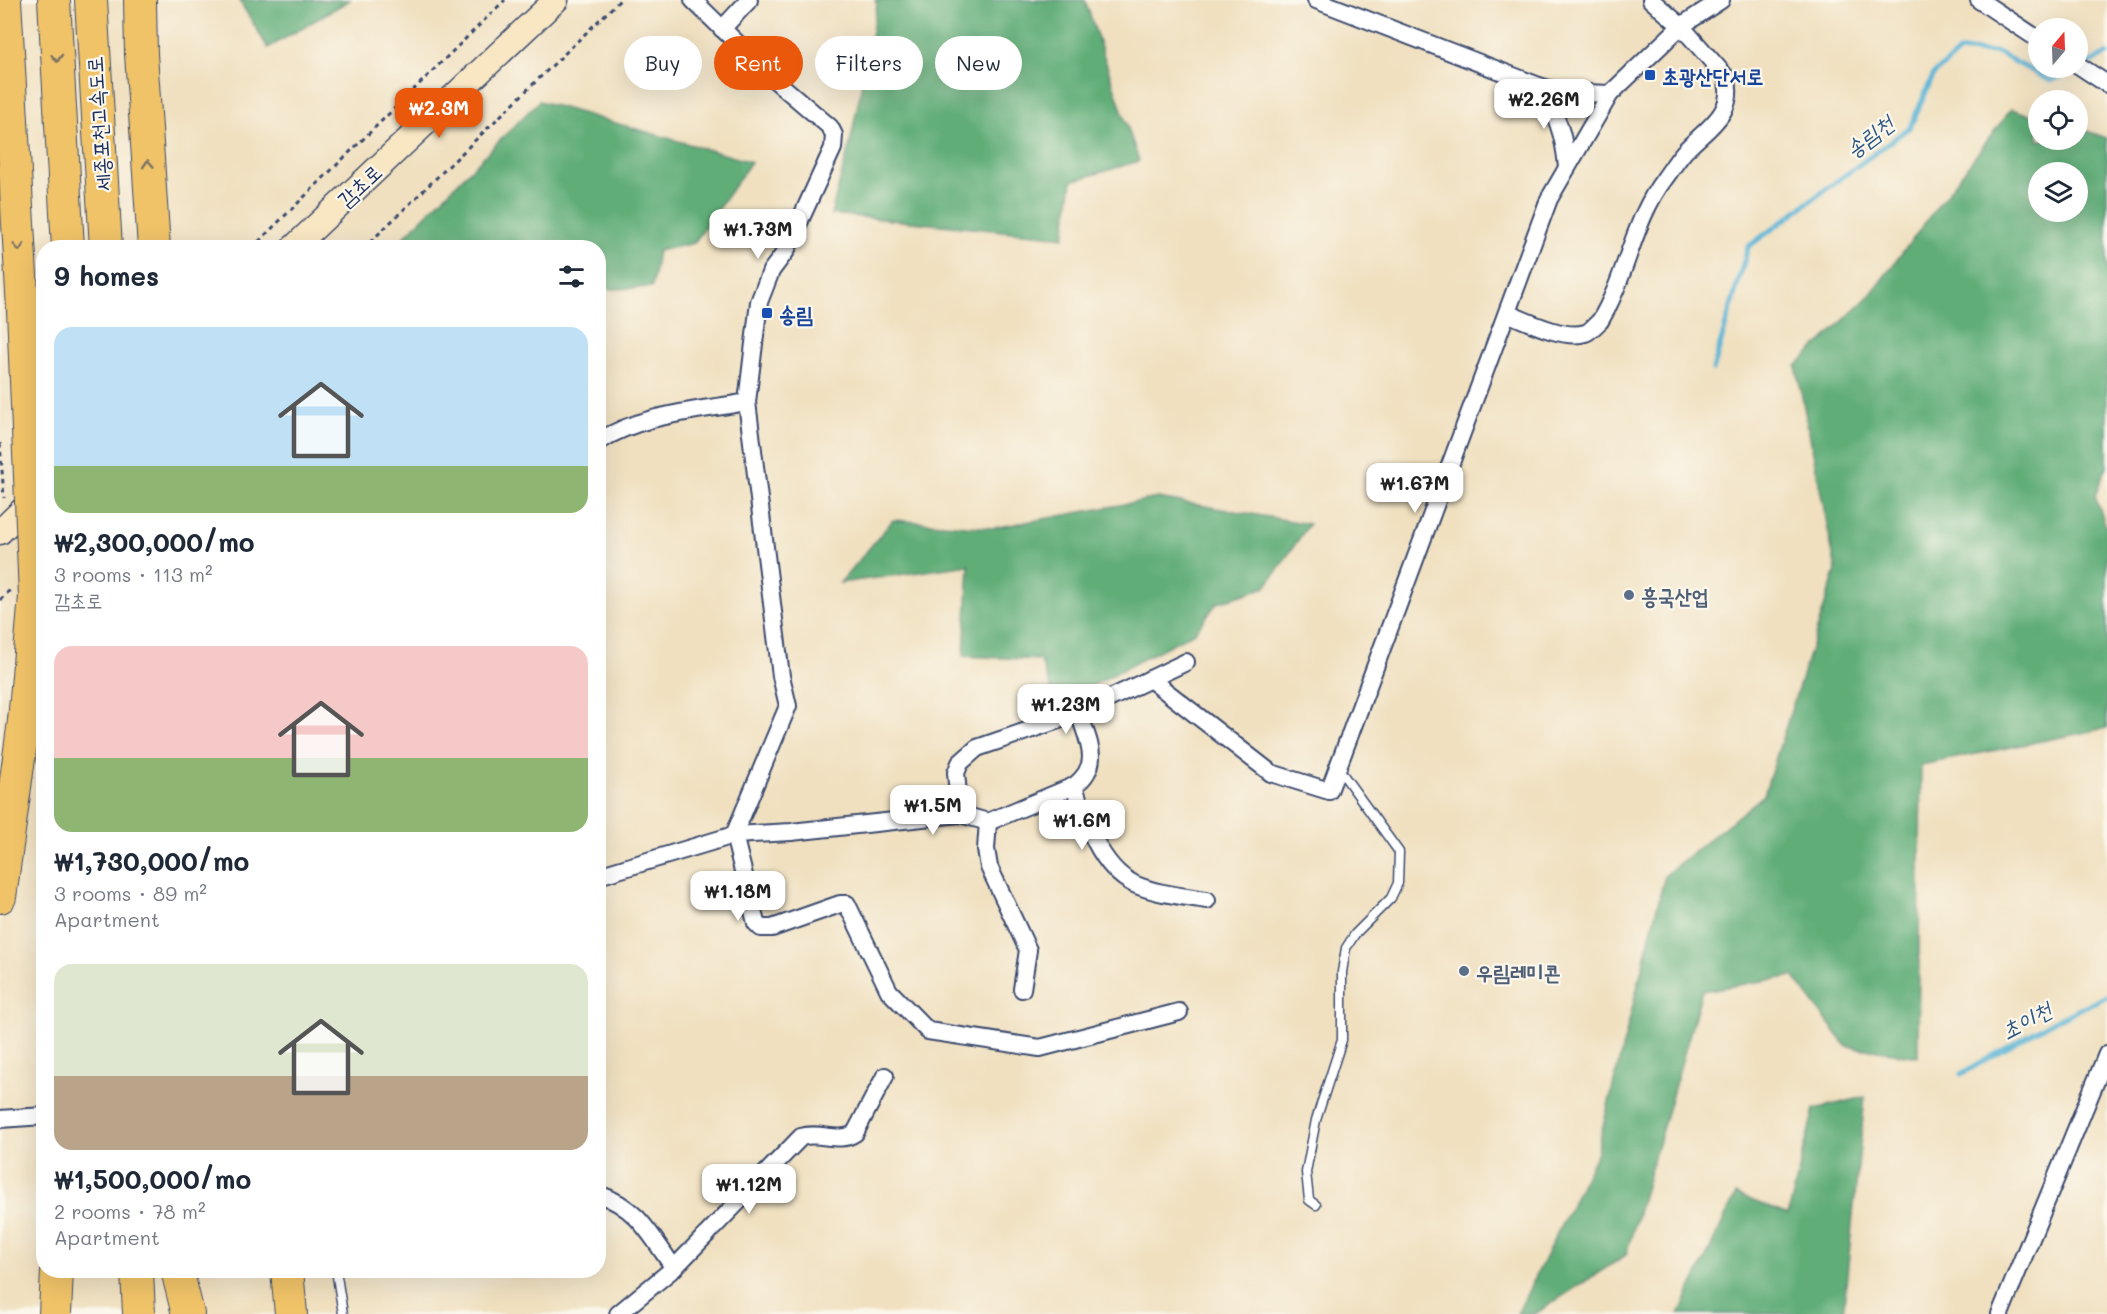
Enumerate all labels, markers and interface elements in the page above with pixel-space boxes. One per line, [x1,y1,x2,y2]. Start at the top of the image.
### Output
north arrow [2028,18,2088,78]
map controls [2028,18,2088,222]
chip: Buy [624,36,702,90]
chip: Rent [714,36,803,90]
chip: Filters [815,36,923,90]
chip: New [935,36,1022,90]
one-way arrow [50,54,63,63]
street label: 세종포천고속도로 [80,56,116,192]
place label: 초광산단서로 [1662,62,1763,89]
marker: 초광산단서로 [1643,68,1657,82]
pin: ₩2.26M [1495,79,1593,130]
text: ₩2.26M [1508,85,1580,111]
pin: ₩2.3M [397,88,481,139]
button: locate [2028,90,2088,150]
text: ₩2.3M [409,94,469,120]
water label: 송림천 [1839,107,1901,164]
street label: 감초로 [331,158,387,212]
one-way arrow [142,159,155,168]
button: layers [2028,162,2088,222]
pin: ₩1.73M [709,209,807,260]
text: ₩1.73M [723,215,793,241]
one-way arrow [13,243,26,252]
text: 9 homes [54,259,159,293]
icon: filters [555,260,588,293]
place label: 송림 [779,300,813,327]
marker: 송림 [760,306,774,320]
icon: home [267,366,375,474]
pin: ₩1.67M [1366,463,1464,514]
text: ₩1.67M [1380,469,1450,495]
text: ₩2,300,000/mo [54,525,255,559]
text: 3 rooms · 113 m² [54,561,213,587]
place label: 흥국산업 [1641,582,1709,609]
text: 감초로 [54,587,102,613]
marker: 흥국산업 [1622,588,1636,602]
pin: ₩1.23M [1017,684,1115,735]
icon: home [267,685,375,793]
text: ₩1.23M [1031,690,1101,716]
pin: ₩1.5M [891,785,975,836]
text: ₩1.5M [904,791,962,817]
pin: ₩1.6M [1040,800,1124,851]
text: ₩1.6M [1053,806,1111,832]
text: ₩1,730,000/mo [54,844,249,878]
pin: ₩1.18M [689,871,787,922]
text: ₩1.18M [704,877,772,903]
text: 3 rooms · 89 m² [54,880,207,906]
text: Apartment [54,906,160,932]
place label: 우림레미콘 [1476,958,1561,985]
marker: 우림레미콘 [1457,964,1471,978]
water label: 초이천 [1996,994,2058,1045]
icon: home [267,1003,375,1111]
text: ₩1,500,000/mo [54,1162,251,1196]
pin: ₩1.12M [700,1164,798,1215]
text: ₩1.12M [716,1170,782,1196]
text: 2 rooms · 78 m² [54,1198,206,1224]
text: Apartment [54,1224,160,1250]

